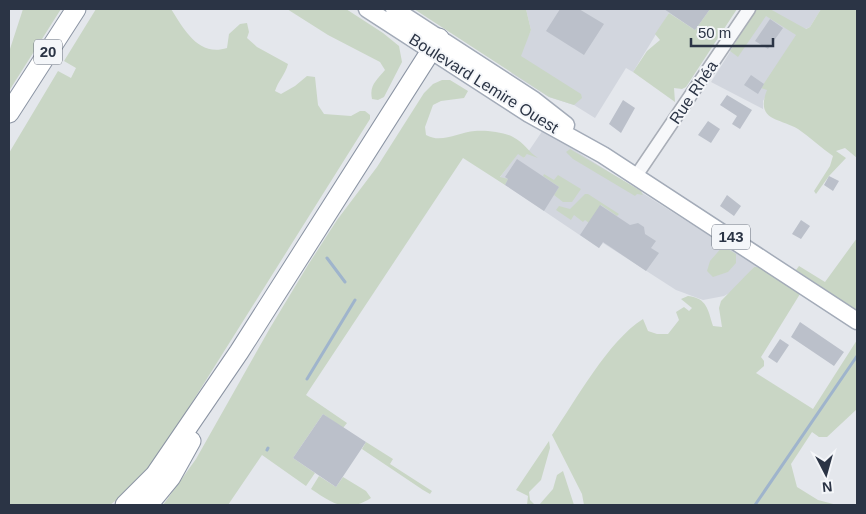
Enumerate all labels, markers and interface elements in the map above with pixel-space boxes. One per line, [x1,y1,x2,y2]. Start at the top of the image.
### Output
scale bar [691,15,774,47]
text: 50 m [698,24,731,41]
street label: Boulevard Lemire Ouest [406,31,562,137]
road number: 20 [34,40,62,64]
street label: Rue Rhéa [666,58,721,127]
road number: 143 [712,224,750,250]
north arrow [801,449,851,499]
text: N [821,478,833,495]

